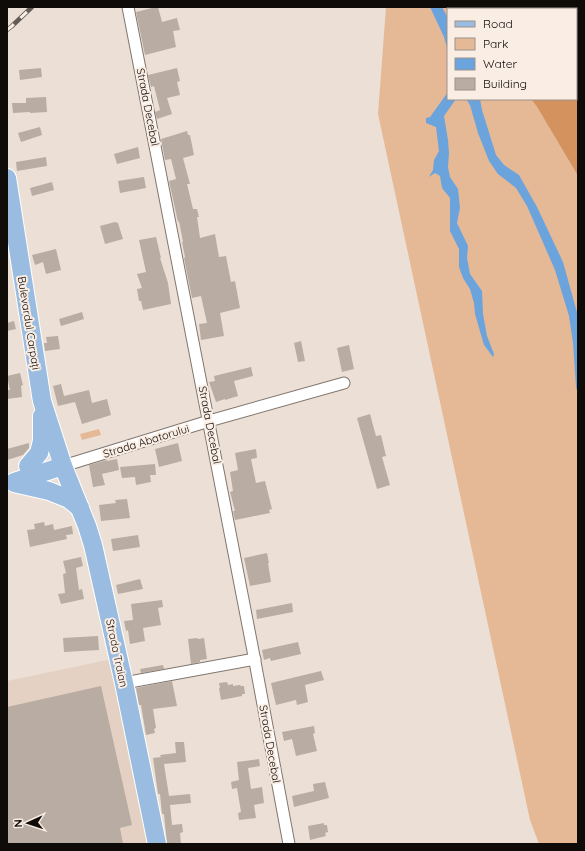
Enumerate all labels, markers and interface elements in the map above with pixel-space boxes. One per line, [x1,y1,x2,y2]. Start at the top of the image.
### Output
legend [447,8,577,100]
text: Road [483,16,513,31]
text: Park [483,36,508,51]
text: Water [483,56,518,71]
street label: Strada Decebal [134,67,162,147]
text: Building [483,76,527,91]
street label: Bulevardul Carpați [15,275,43,371]
street label: Strada Decebal [196,385,224,465]
street label: Strada Abatorului [101,421,191,461]
street label: Strada Traian [103,618,131,688]
street label: Strada Decebal [256,704,284,784]
north arrow [8,803,48,843]
text: N [11,819,25,828]

